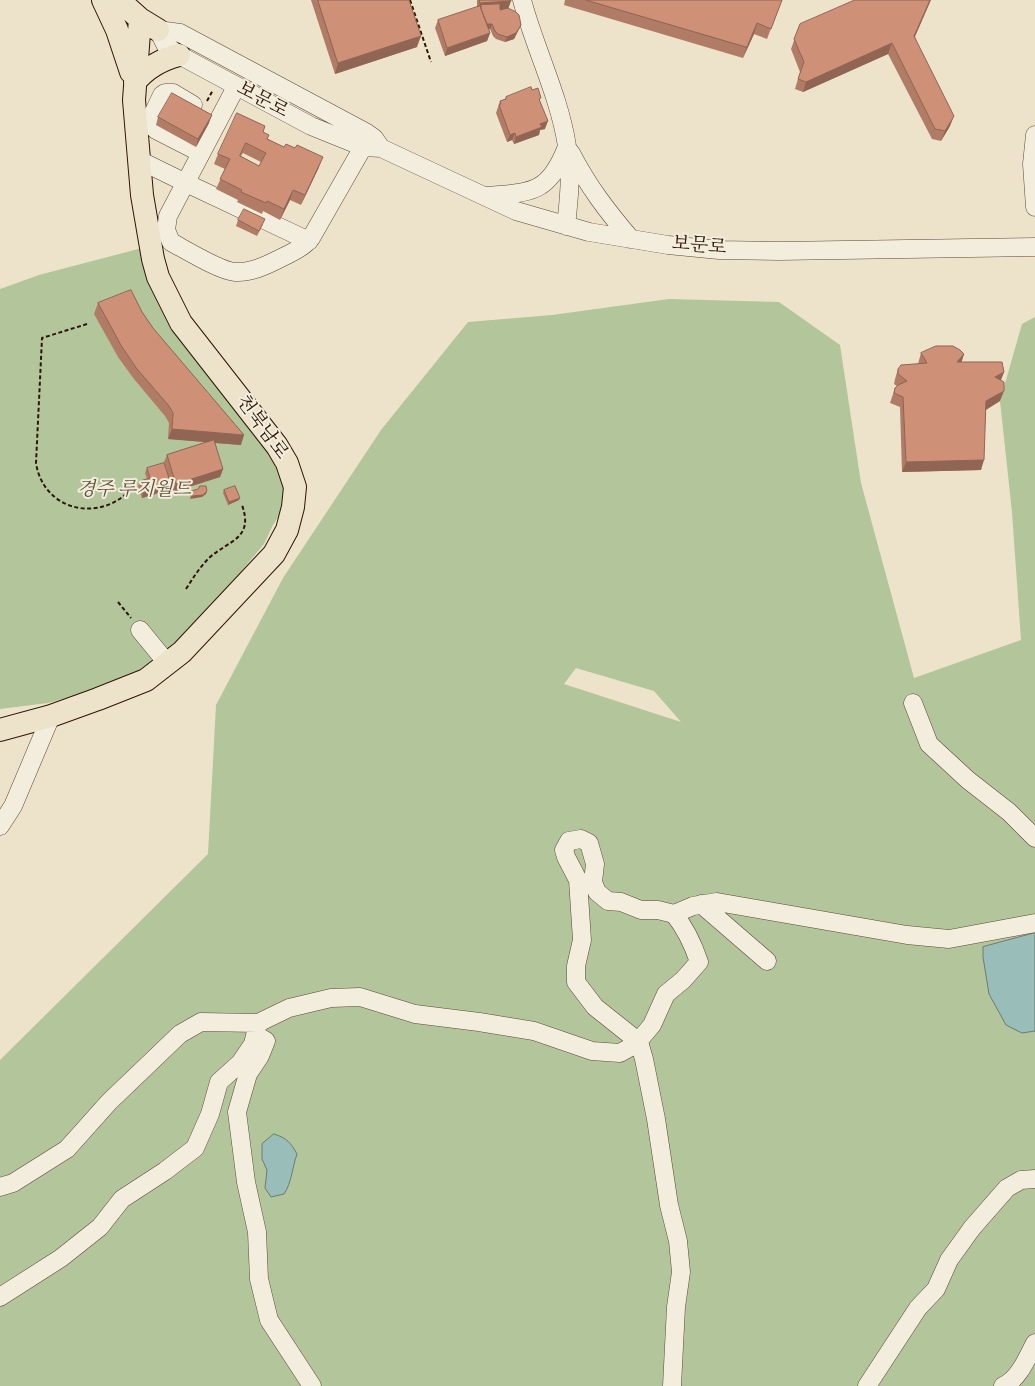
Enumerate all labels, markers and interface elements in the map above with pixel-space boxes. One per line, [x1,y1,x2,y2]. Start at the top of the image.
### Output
street label: 보문로 [232,78,292,124]
street label: 보문로 [671,233,727,261]
street label: 천북남로 [230,392,292,464]
park label: 경주 루지월드 [77,480,191,502]

